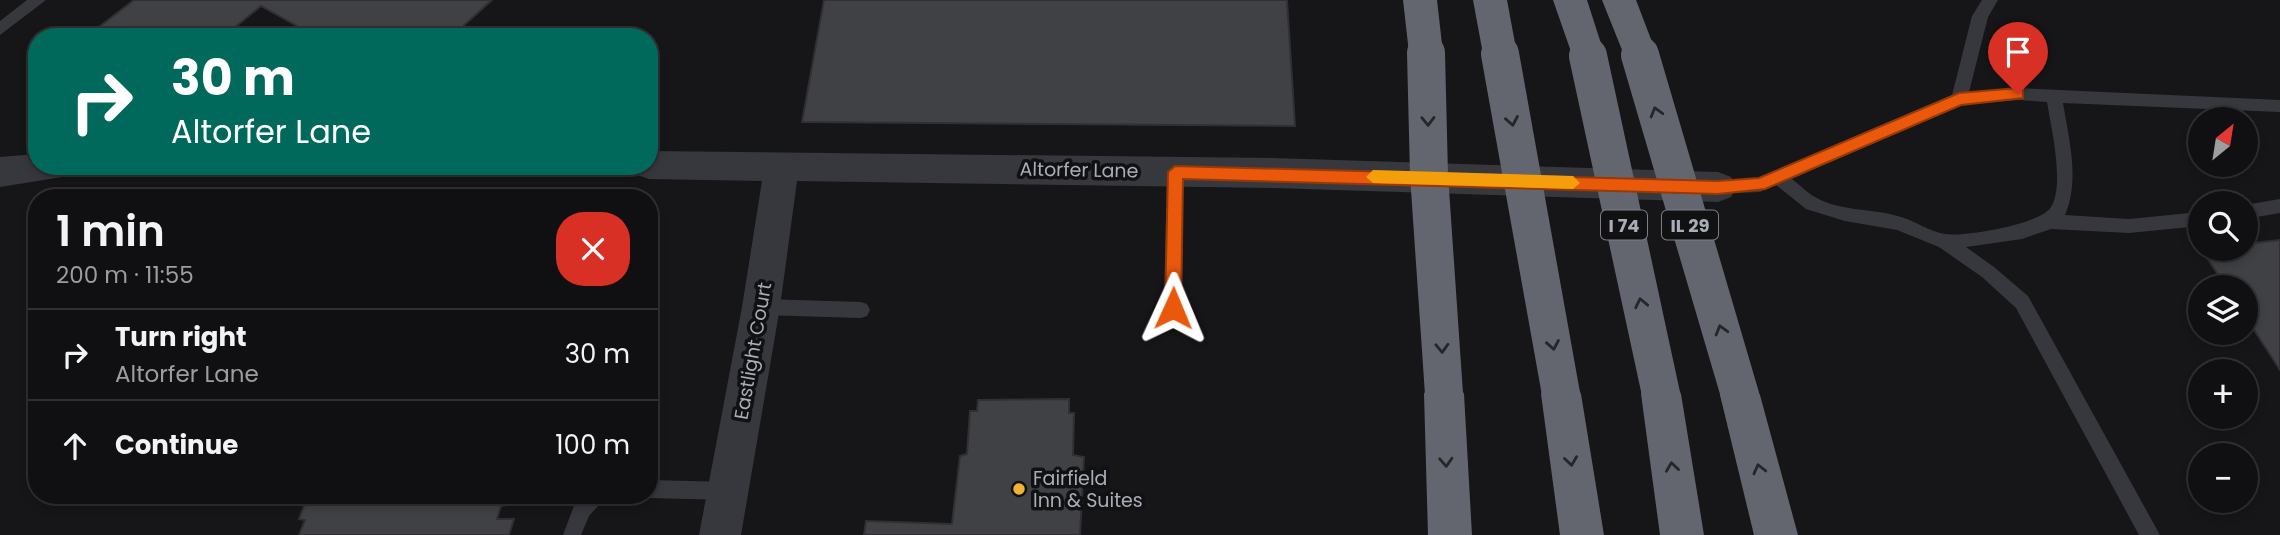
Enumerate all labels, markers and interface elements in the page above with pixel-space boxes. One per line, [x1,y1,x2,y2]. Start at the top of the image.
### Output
pin [1988,22,2048,94]
icon: arrive [1999,33,2037,71]
text: 30 m [171,44,295,112]
icon: right [56,56,147,147]
one-way arrow [1650,106,1665,118]
north arrow [2188,107,2258,177]
map controls [2188,107,2258,513]
text: Altorfer Lane [171,109,371,154]
one-way arrow [1504,115,1519,127]
one-way arrow [1420,117,1436,127]
street label: Altorfer Lane [1019,155,1139,185]
button: search [2188,191,2258,261]
text: 1 min [56,202,165,261]
road number: I 74 [1601,210,1647,240]
road number: IL 29 [1662,210,1718,240]
button: close [556,212,630,286]
text: 200 m · 11:55 [56,259,194,291]
position arrow [1136,271,1210,345]
button: layers [2188,275,2258,345]
street label: Eastlight Court [728,280,778,422]
one-way arrow [1635,297,1650,309]
text: Turn right [115,319,247,355]
one-way arrow [1714,324,1729,336]
icon: right [56,336,94,374]
text: 30 m [565,336,630,372]
one-way arrow [1544,339,1559,351]
one-way arrow [1434,343,1449,354]
text: Altorfer Lane [115,358,259,390]
button: + [2188,359,2258,429]
icon: ahead [56,427,94,465]
text: Continue [115,427,238,463]
text: 100 m [555,427,630,463]
button: − [2188,443,2258,513]
one-way arrow [1563,455,1578,467]
one-way arrow [1439,457,1454,468]
one-way arrow [1665,462,1680,473]
one-way arrow [1753,463,1767,475]
place label: Fairfield Inn & Suites [1033,465,1143,514]
marker: Fairfield Inn & Suites [1011,481,1027,497]

